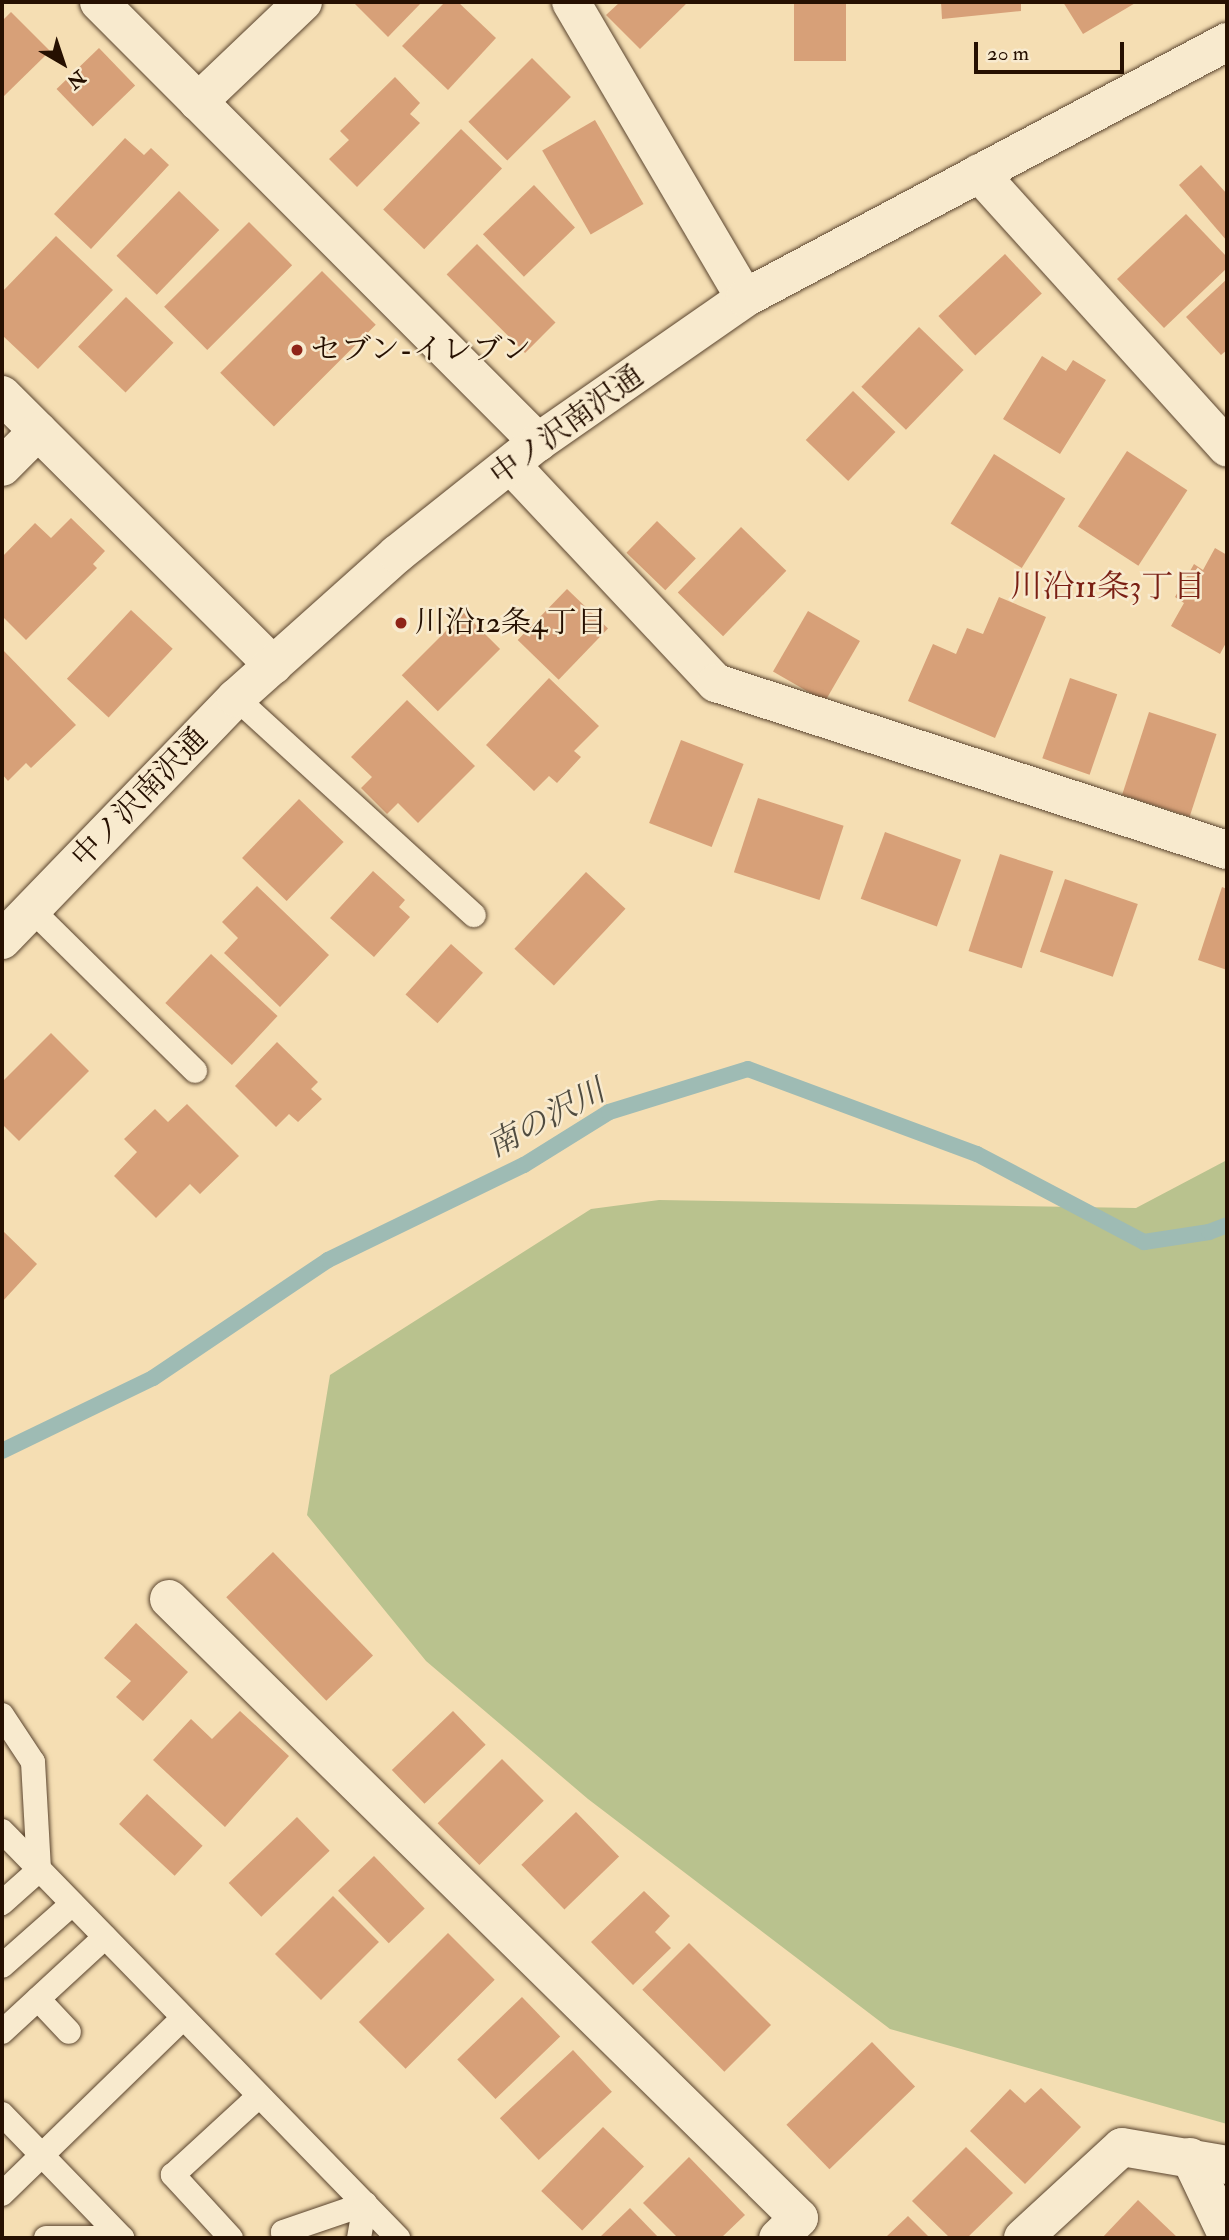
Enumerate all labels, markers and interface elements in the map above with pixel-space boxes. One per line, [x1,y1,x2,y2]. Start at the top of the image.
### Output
north arrow [28,28,98,98]
scale bar [977,28,1128,72]
text: 20 m [987,40,1029,67]
text: N [62,65,90,94]
place label: セブン-イレブン [311,332,534,368]
marker: セブン-イレブン [289,342,305,358]
street label: 中ノ沢南沢通 [484,359,650,493]
district label: 川沿11条3丁目 [1010,568,1206,606]
place label: 川沿12条4丁目 [415,605,607,641]
marker: 川沿12条4丁目 [393,615,409,631]
street label: 中ノ沢南沢通 [65,721,215,875]
water label: 南の沢川 [480,1072,612,1166]

